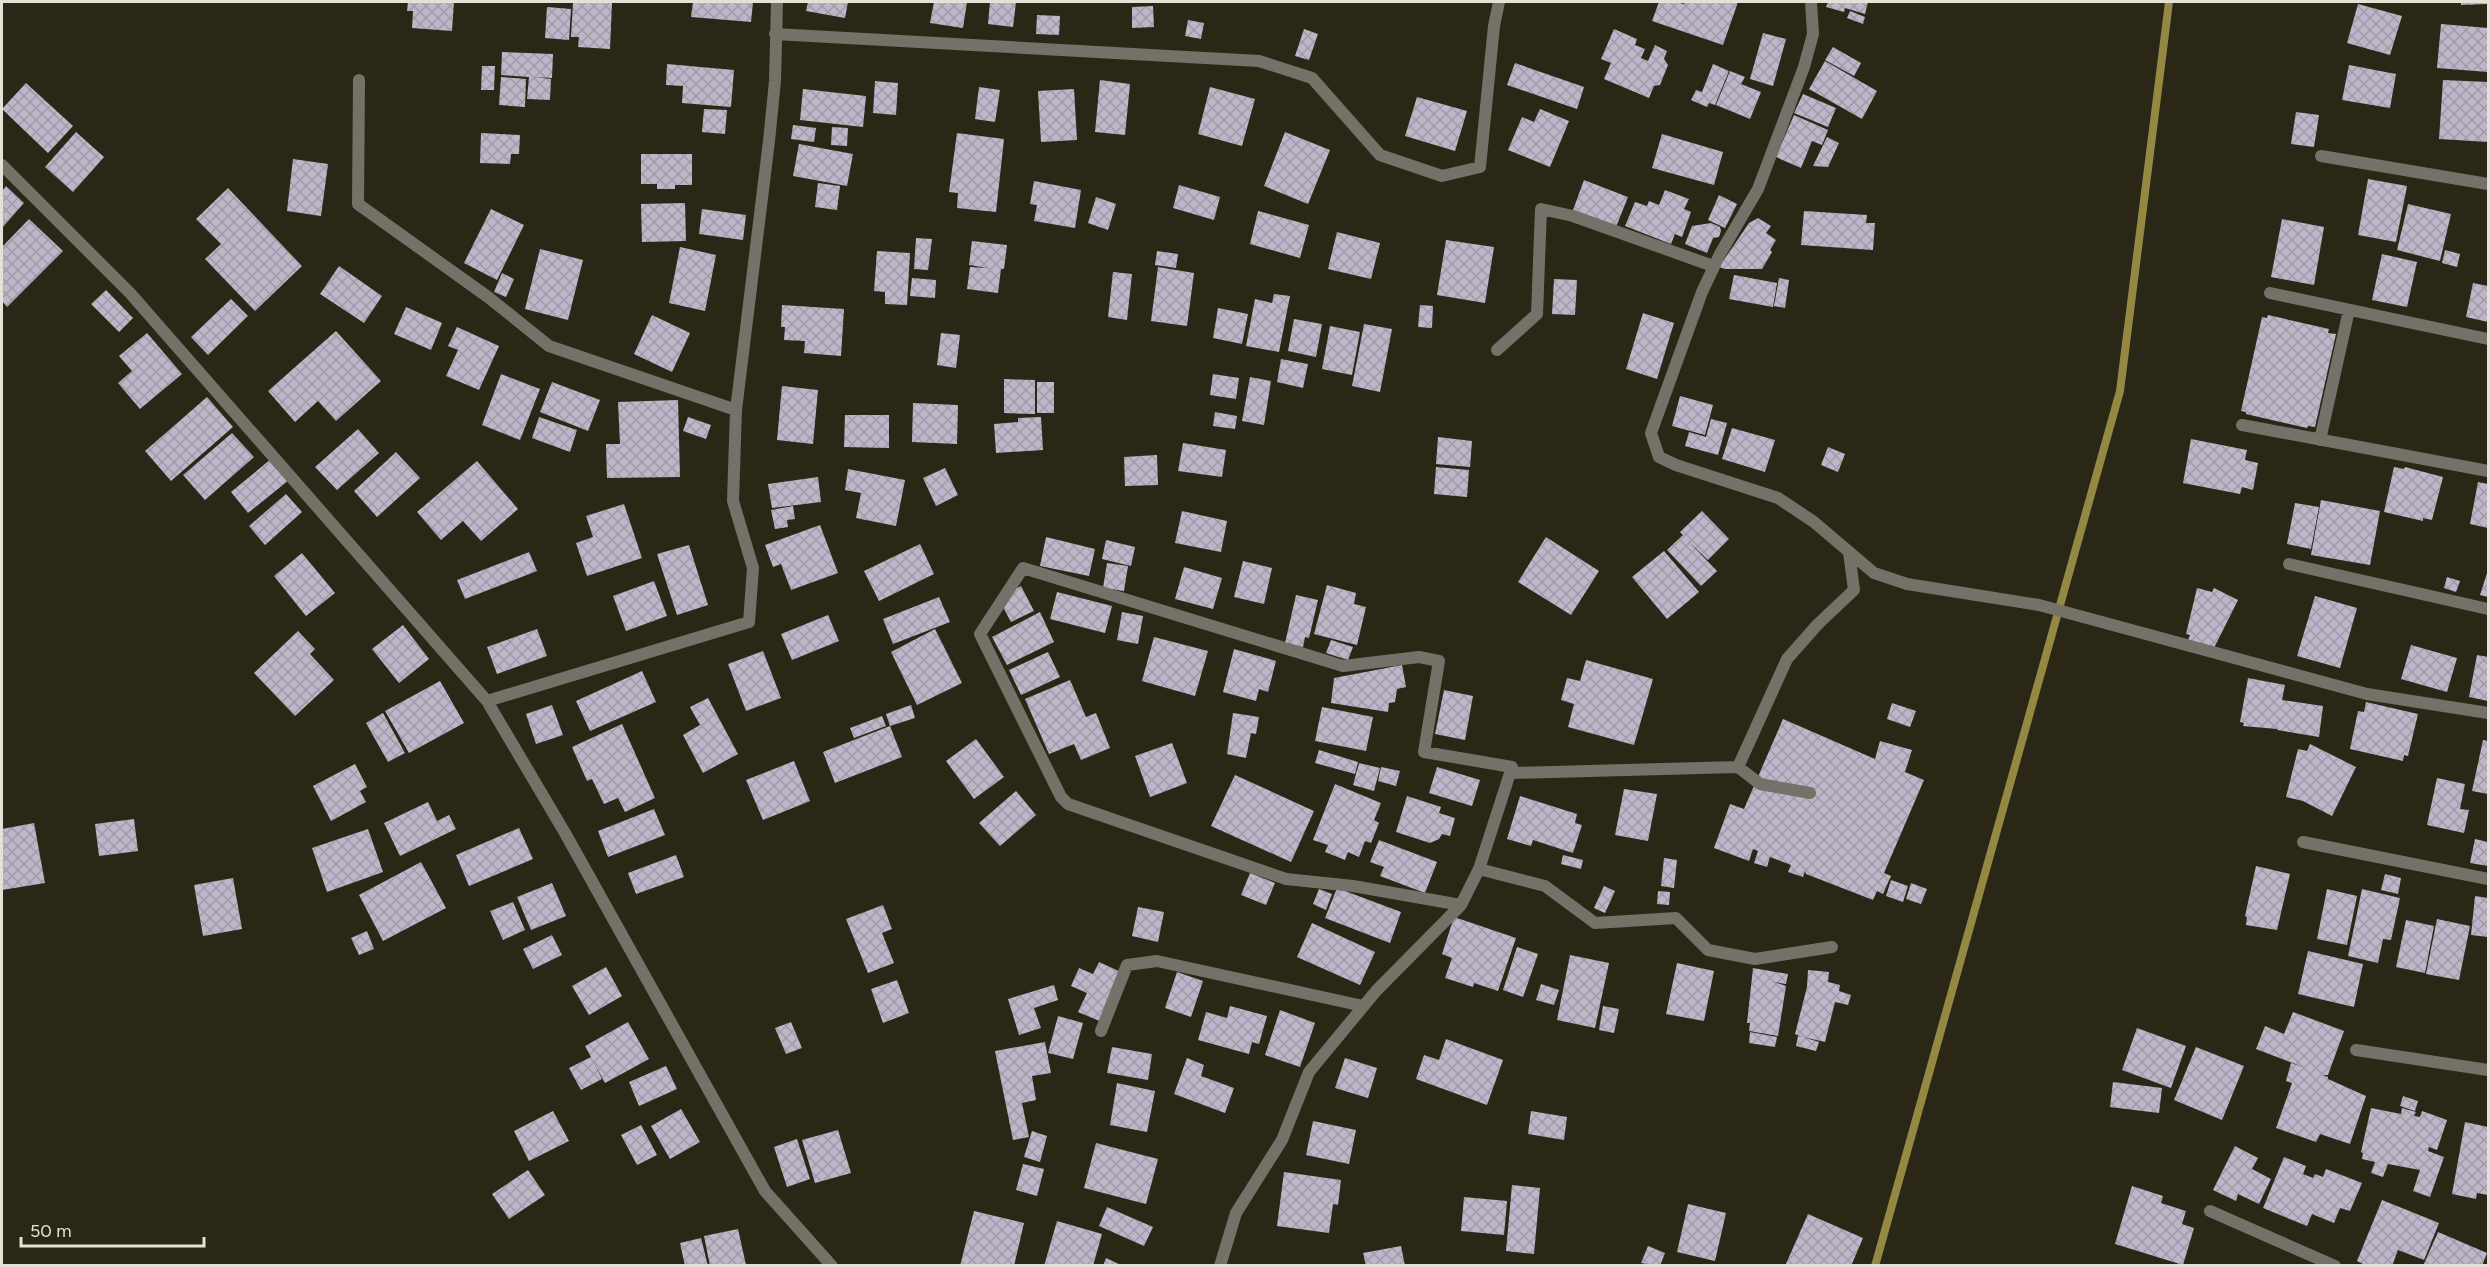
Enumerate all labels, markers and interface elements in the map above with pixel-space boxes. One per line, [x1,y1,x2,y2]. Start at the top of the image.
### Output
scale bar [21,1210,204,1248]
text: 50 m [30,1220,72,1242]

